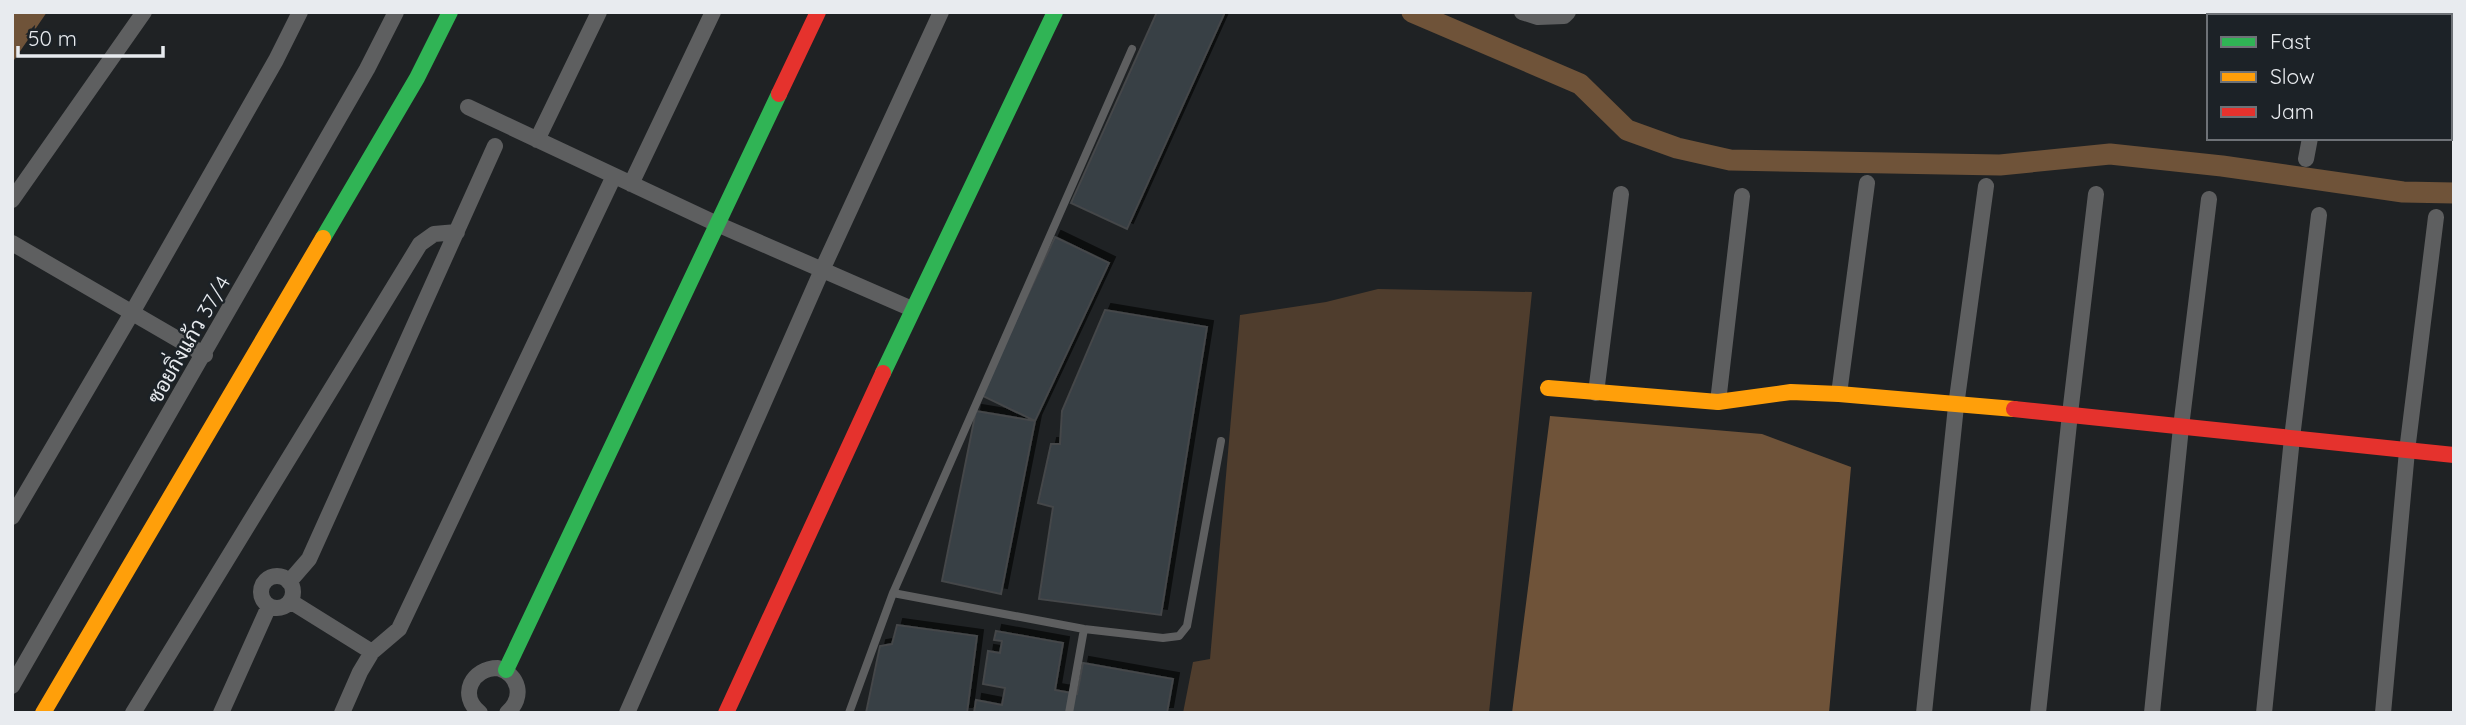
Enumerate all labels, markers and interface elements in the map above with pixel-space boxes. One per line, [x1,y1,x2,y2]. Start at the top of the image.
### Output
scale bar [18,14,163,58]
legend [2207,14,2452,140]
text: 50 m [28,25,77,51]
text: Fast [2270,28,2311,54]
text: Slow [2270,63,2315,89]
text: Jam [2270,98,2314,124]
street label: ซอยกิ่งแก้ว 37/4 [137,268,235,408]

